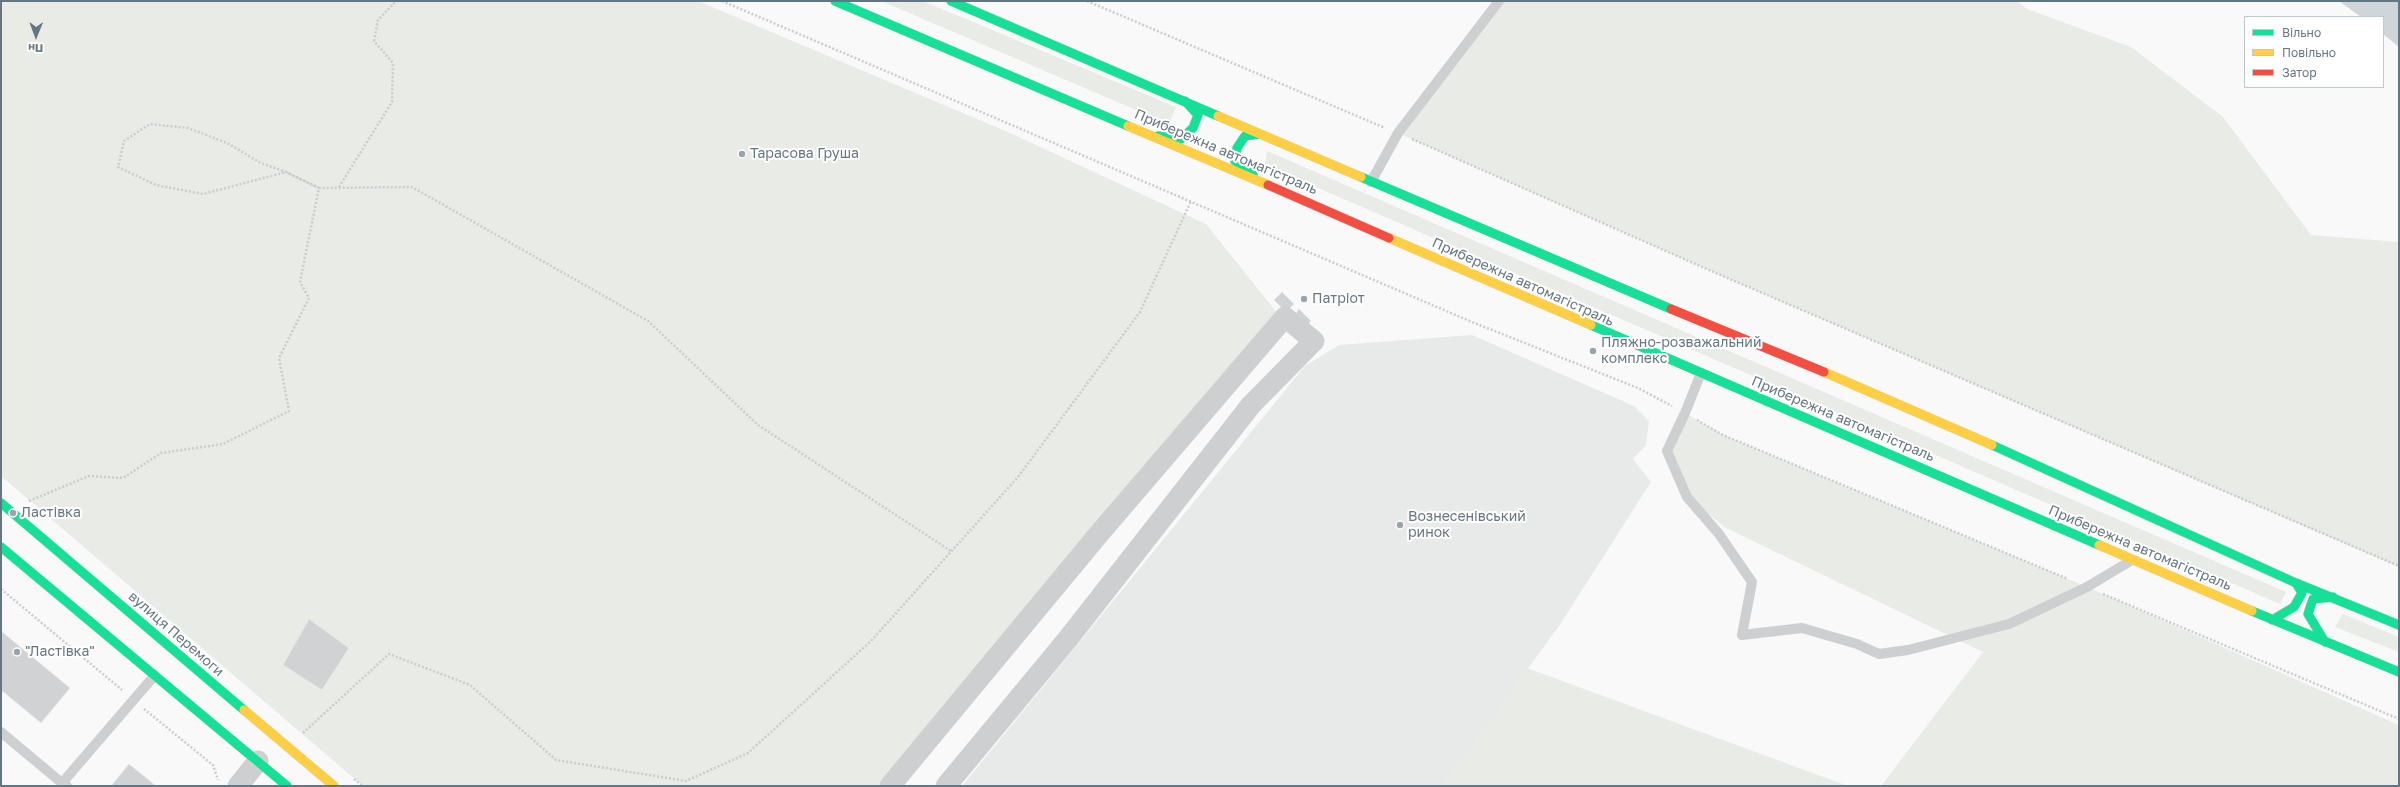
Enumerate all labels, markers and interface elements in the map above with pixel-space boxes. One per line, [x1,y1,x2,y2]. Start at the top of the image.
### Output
north arrow [16,16,56,56]
legend [2244,16,2384,88]
text: Вільно [2282,25,2321,40]
text: Пн [28,42,43,55]
text: Повільно [2282,45,2336,60]
text: Затор [2282,65,2317,80]
street label: Прибережна автомагістраль [1132,106,1320,198]
place label: Тарасова Груша [750,146,859,162]
marker: Тарасова Груша [737,149,747,159]
street label: Прибережна автомагістраль [1429,234,1617,330]
place label: Патріот [1312,291,1365,307]
marker: Патріот [1299,294,1309,304]
place label: Пляжно-розважальний комплекс [1601,335,1761,368]
marker: Пляжно-розважальний комплекс [1588,346,1598,356]
street label: Прибережна автомагістраль [1749,373,1937,465]
street label: Прибережна автомагістраль [2046,502,2234,594]
place label: Ластівка [21,505,81,521]
marker: Ластівка [8,508,18,518]
place label: Вознесенівський ринок [1408,509,1526,542]
marker: Вознесенівський ринок [1395,520,1405,530]
street label: вулиця Перемоги [125,588,227,680]
place label: "Ластівка" [25,644,95,660]
marker: "Ластівка" [12,647,22,657]

